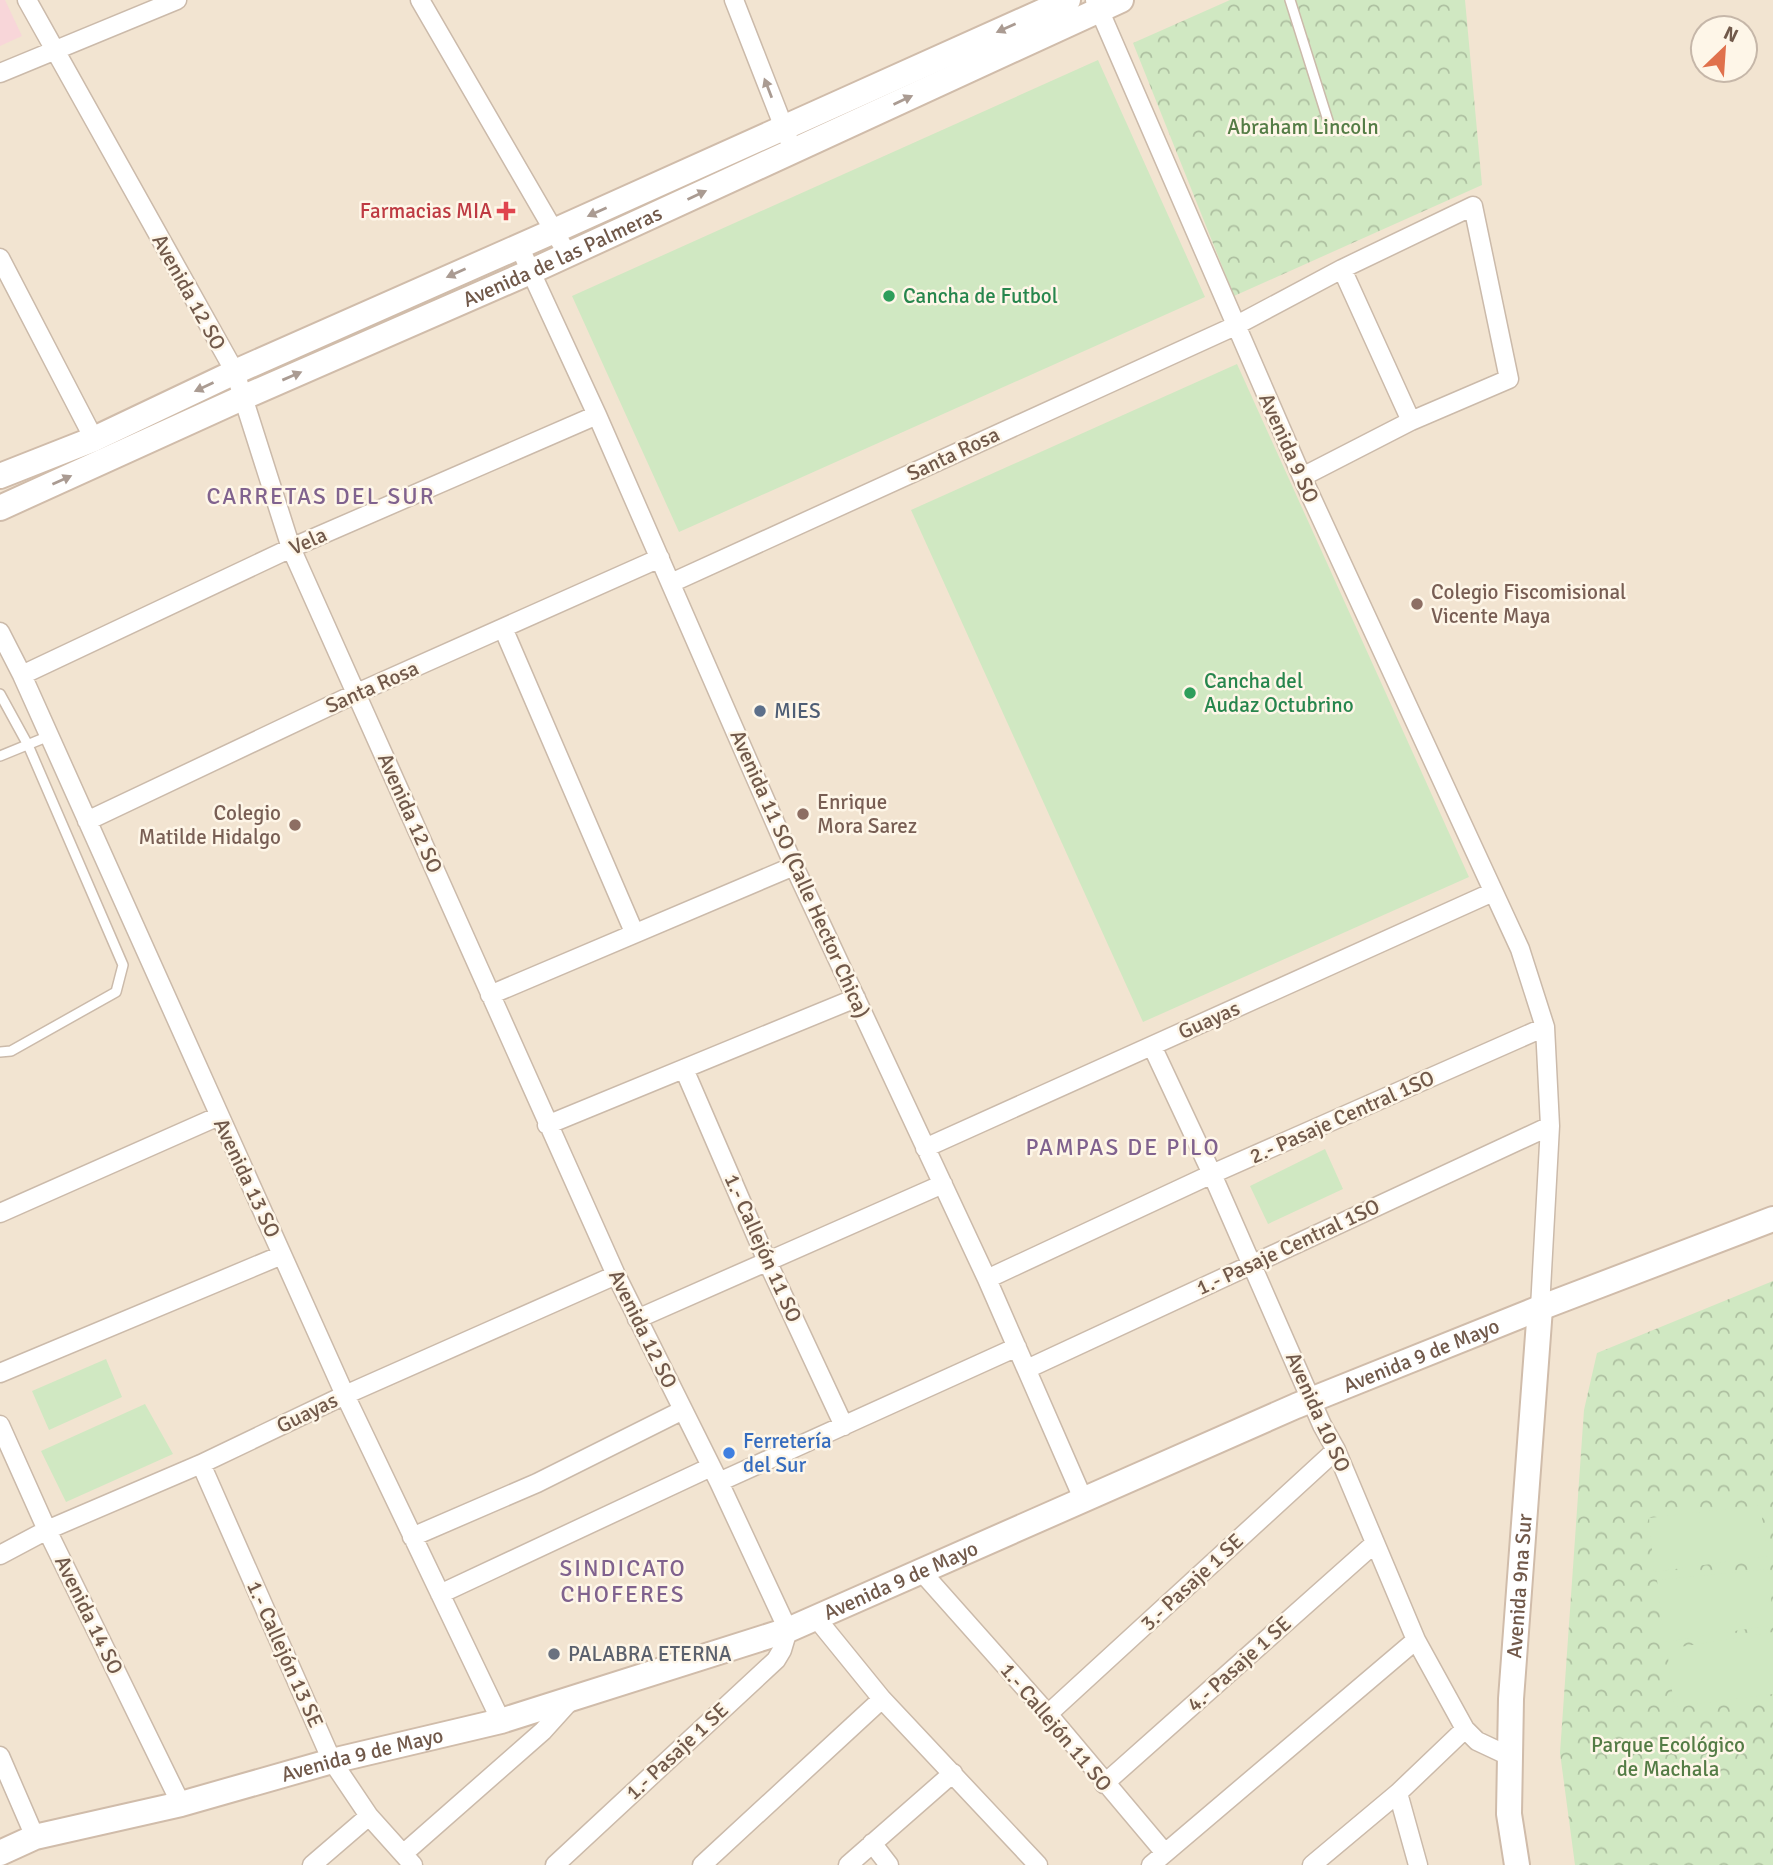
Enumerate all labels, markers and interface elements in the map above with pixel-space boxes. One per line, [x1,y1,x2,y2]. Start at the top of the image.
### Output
north arrow [1689,14,1759,84]
text: N [1720,21,1742,48]
one-way arrow [996,22,1016,34]
one-way arrow [762,77,773,98]
one-way arrow [893,94,913,106]
park label: Abraham Lincoln [1227,114,1379,140]
one-way arrow [686,190,707,201]
place label: Farmacias MIA [360,198,492,224]
street label: Avenida de las Palmeras [459,200,666,313]
marker: Farmacias MIA [498,203,514,219]
one-way arrow [587,206,607,218]
street label: Avenida 12 SO [146,229,232,355]
one-way arrow [446,267,466,279]
place label: Cancha de Futbol [903,283,1058,309]
marker: Cancha de Futbol [881,288,897,304]
one-way arrow [282,371,303,382]
one-way arrow [194,381,214,392]
street label: Avenida 9 SO [1253,389,1325,507]
street label: Santa Rosa [902,421,1004,487]
one-way arrow [52,474,72,486]
district label: CARRETAS DEL SUR [206,482,436,511]
street label: Vela [285,521,331,561]
place label: Colegio Fiscomisional Vicente Maya [1431,579,1626,629]
marker: Colegio Fiscomisional Vicente Maya [1409,596,1425,612]
street label: Santa Rosa [321,655,423,719]
place label: Cancha del Audaz Octubrino [1204,668,1354,718]
marker: Cancha del Audaz Octubrino [1182,685,1198,701]
place label: MIES [774,698,821,724]
marker: MIES [752,703,768,719]
street label: Avenida 11 SO (Calle Hector Chica) [725,726,875,1022]
street label: Avenida 12 SO [372,749,448,877]
place label: Enrique Mora Sarez [817,789,917,839]
place label: Colegio Matilde Hidalgo [138,800,281,850]
marker: Enrique Mora Sarez [795,806,811,822]
marker: Colegio Matilde Hidalgo [287,817,303,833]
street label: Guayas [1174,995,1244,1045]
street label: 2.- Pasaje Central 1SO [1246,1065,1438,1169]
street label: Avenida 13 SO [208,1114,286,1242]
district label: PAMPAS DE PILO [1025,1133,1221,1162]
street label: 1.- Callejón 11 SO [719,1170,807,1326]
street label: 1.- Pasaje Central 1SO [1192,1193,1384,1301]
street label: Avenida 12 SO [603,1266,683,1392]
street label: Avenida 9 de Mayo [1339,1313,1503,1399]
street label: Avenida 10 SO [1280,1348,1356,1476]
street label: Guayas [272,1387,342,1439]
place label: Ferretería del Sur [743,1428,832,1478]
marker: Ferretería del Sur [721,1445,737,1461]
street label: Avenida 9na Sur [1501,1512,1538,1659]
street label: 3.- Pasaje 1 SE [1135,1528,1249,1636]
street label: Avenida 9 de Mayo [819,1535,982,1626]
street label: Avenida 14 SO [49,1552,129,1678]
district label: SINDICATO CHOFERES [559,1554,687,1609]
street label: 1.- Callejón 13 SE [241,1576,329,1732]
street label: 4.- Pasaje 1 SE [1182,1610,1296,1718]
place label: PALABRA ETERNA [568,1641,732,1667]
marker: PALABRA ETERNA [546,1646,562,1662]
street label: 1.- Callejón 11 SO [995,1657,1117,1797]
street label: 1.- Pasaje 1 SE [620,1697,734,1805]
street label: Avenida 9 de Mayo [278,1722,446,1788]
park label: Parque Ecológico de Machala [1591,1732,1745,1782]

